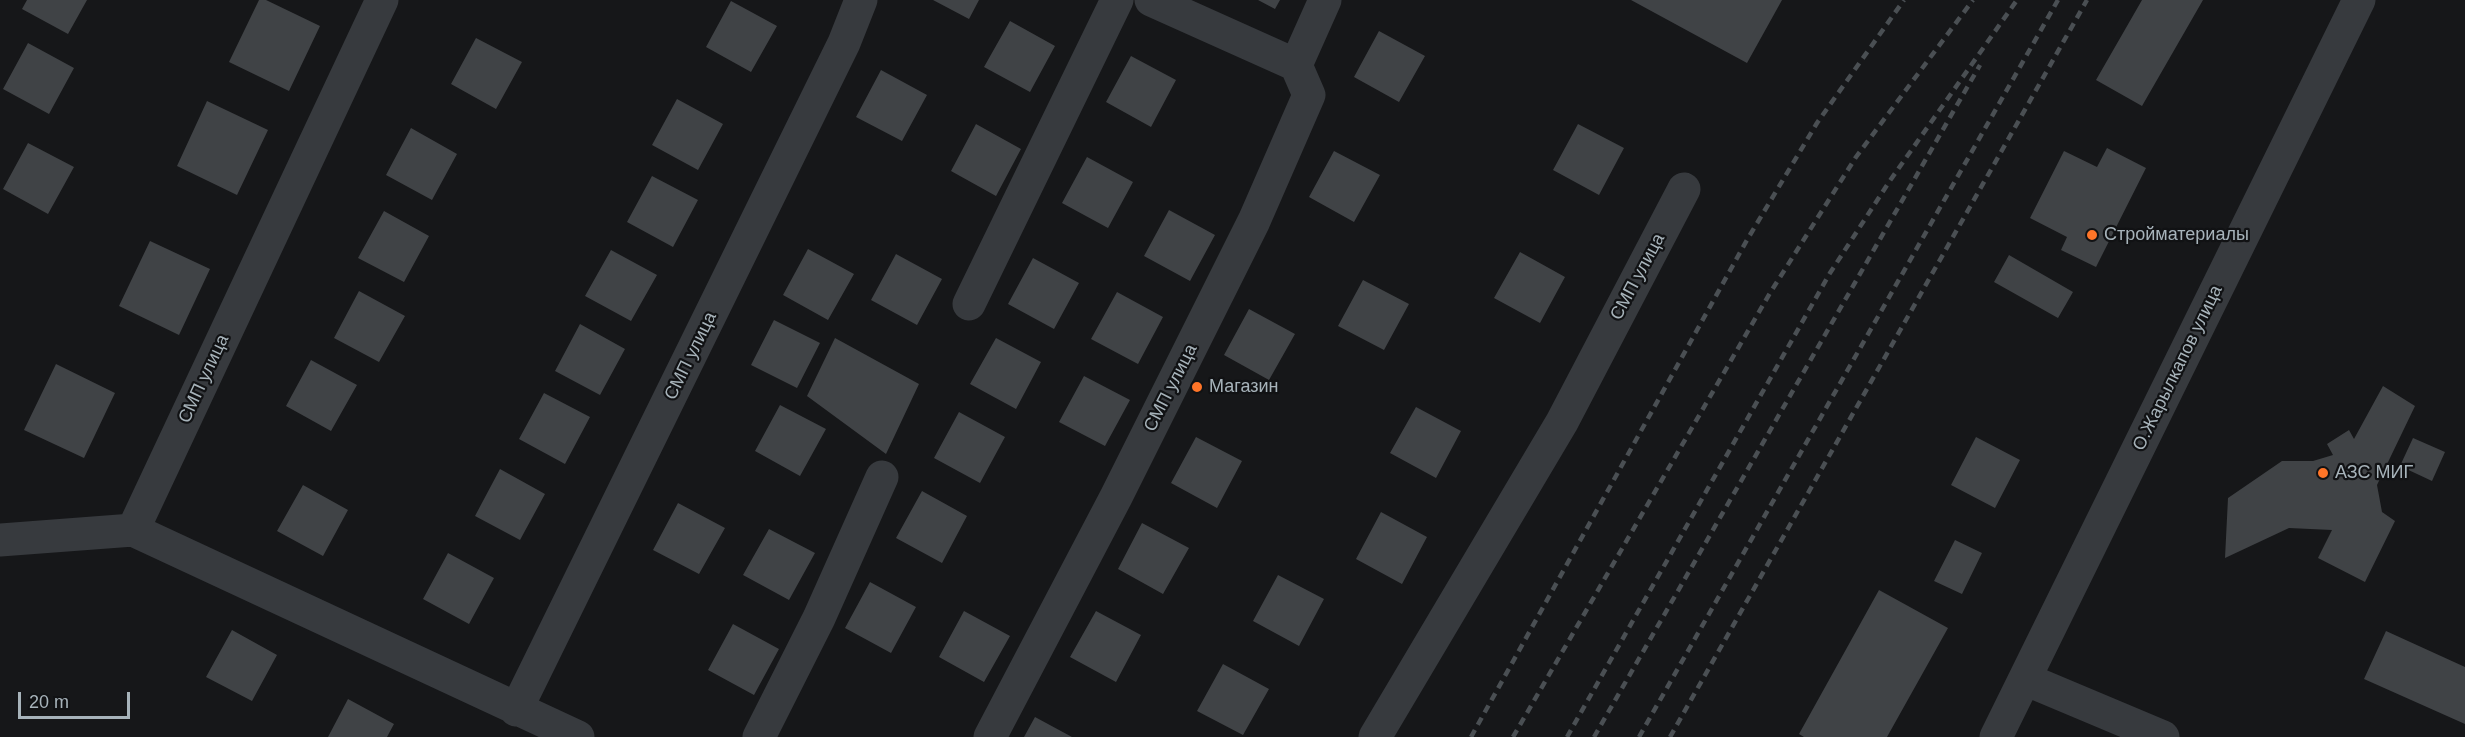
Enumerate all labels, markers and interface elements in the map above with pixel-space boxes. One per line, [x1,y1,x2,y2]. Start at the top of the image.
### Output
place label: Стройматериалы [2104,224,2249,246]
marker: Стройматериалы [2085,228,2099,242]
street label: СМП улица [1606,230,1670,324]
street label: О.Жарылкапов улица [2129,282,2227,454]
street label: СМП улица [660,308,722,404]
street label: СМП улица [174,331,234,427]
street label: СМП улица [1140,341,1202,435]
place label: Магазин [1209,376,1278,398]
marker: Магазин [1190,380,1204,394]
place label: АЗС МИГ [2335,462,2413,484]
marker: АЗС МИГ [2316,466,2330,480]
scale bar [21,680,134,718]
text: 20 m [29,692,69,712]

